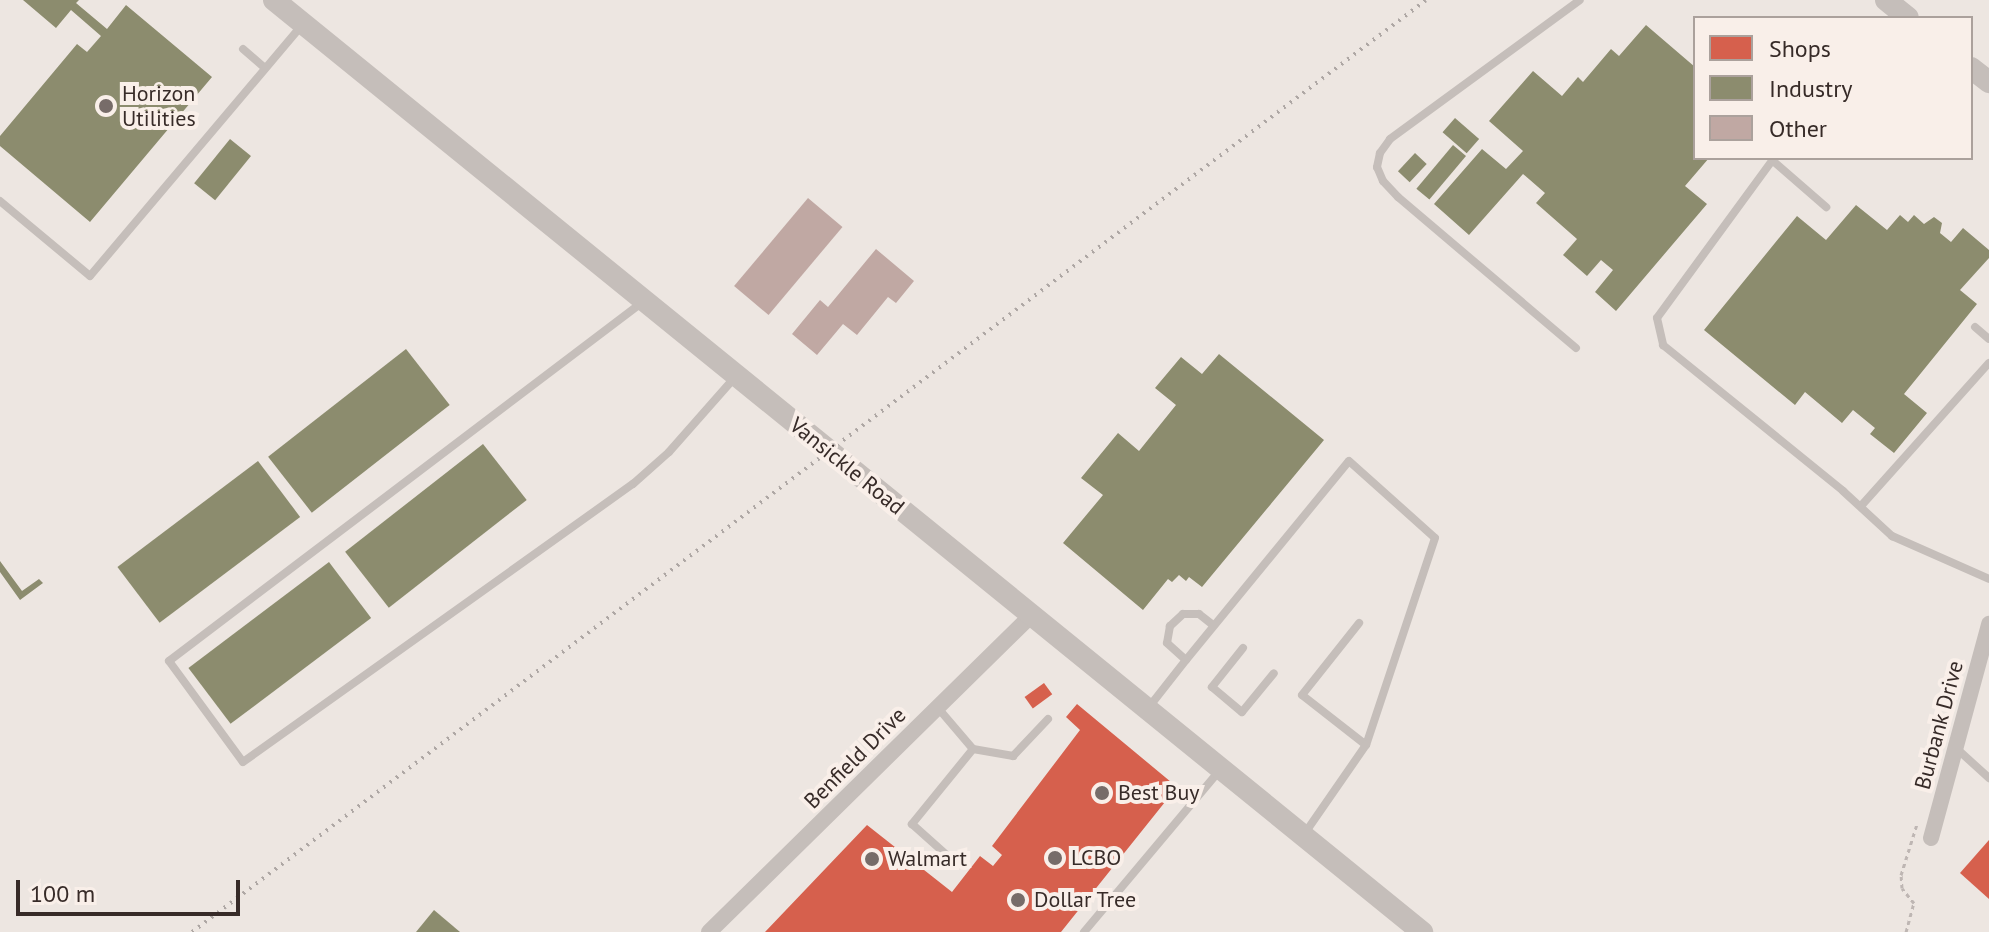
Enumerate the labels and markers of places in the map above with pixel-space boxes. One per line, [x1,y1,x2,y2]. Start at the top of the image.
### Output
place label: Horizon Utilities [122,80,196,132]
marker: Horizon Utilities [97,97,115,115]
place label: Best Buy [1118,780,1200,806]
marker: Best Buy [1093,784,1111,802]
place label: LCBO [1071,845,1121,871]
place label: Walmart [888,846,967,872]
marker: LCBO [1046,849,1064,867]
marker: Walmart [863,850,881,868]
place label: Dollar Tree [1034,887,1137,913]
marker: Dollar Tree [1009,891,1027,909]

